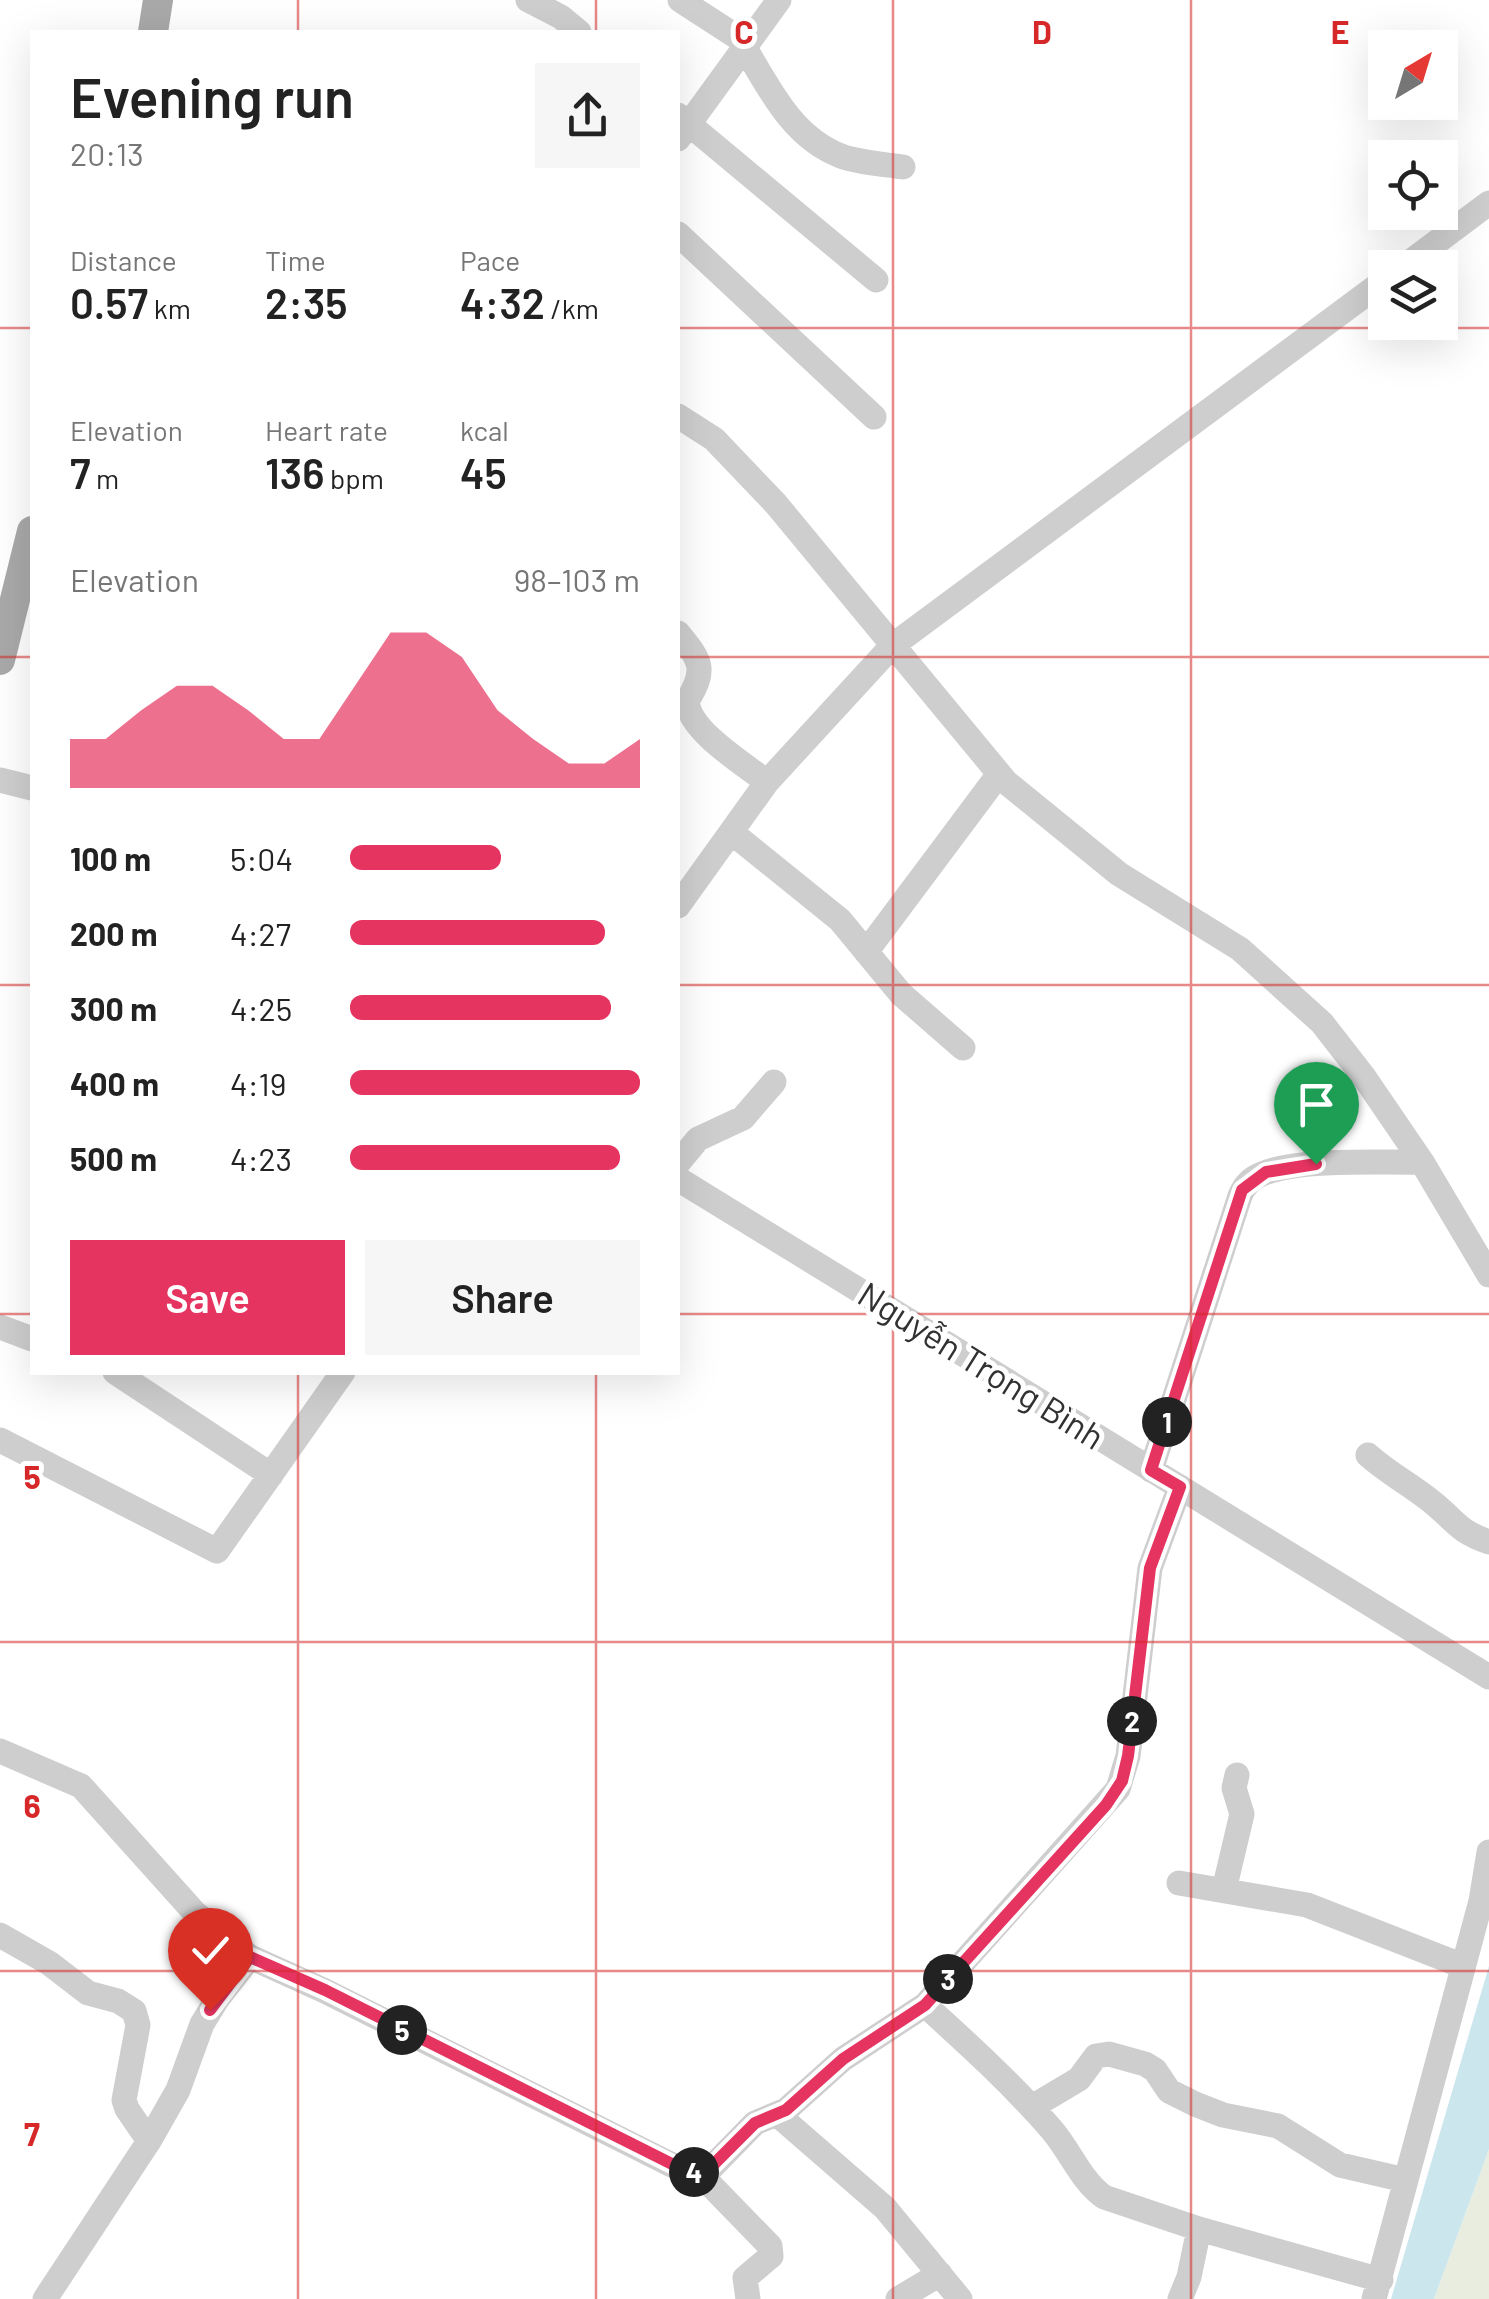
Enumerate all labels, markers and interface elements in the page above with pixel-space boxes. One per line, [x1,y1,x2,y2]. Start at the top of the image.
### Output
text: C [734,12,754,50]
text: D [1032,12,1052,50]
text: E [1331,12,1349,50]
north arrow [1368,30,1458,120]
map controls [1368,30,1458,340]
text: Evening run [70,63,354,129]
button: share [535,63,640,168]
text: 20:13 [70,134,144,172]
button: locate [1368,140,1458,230]
text: Distance [70,243,177,277]
text: Time [265,243,326,277]
text: Pace [460,243,520,277]
button: layers [1368,250,1458,340]
text: 0.57 [70,277,148,327]
text: 2:35 [265,277,348,327]
text: 4:32 [460,277,545,327]
text: km [148,291,191,325]
text: /km [545,291,599,325]
text: Elevation [70,413,183,447]
text: Heart rate [265,413,388,447]
text: kcal [460,413,509,447]
text: 7 [70,447,91,497]
text: 136 [265,447,324,497]
text: 45 [460,447,507,497]
text: m [91,461,119,495]
text: bpm [324,461,384,495]
text: Elevation [70,560,199,598]
text: 98–103 m [514,560,640,598]
text: 100 m [70,839,151,877]
text: 5:04 [230,839,293,877]
text: 200 m [70,914,158,952]
text: 4:27 [230,914,291,952]
text: 300 m [70,989,157,1027]
text: 4:25 [230,989,292,1027]
pin [1274,1062,1359,1165]
text: 400 m [70,1064,159,1102]
text: 4:19 [230,1064,286,1102]
icon: arrive [1289,1077,1344,1132]
text: 500 m [70,1139,157,1177]
text: 4:23 [230,1139,292,1177]
button: Save [70,1240,345,1355]
button: Share [365,1240,640,1355]
street label: Nguyễn Trọng Bình [851,1272,1113,1457]
pin: 1 [1142,1397,1192,1447]
text: 1 [1162,1405,1172,1439]
text: 5 [23,1457,41,1495]
pin: 2 [1107,1696,1157,1746]
text: 2 [1124,1704,1140,1738]
text: 6 [23,1786,41,1824]
pin [168,1908,253,2011]
icon: check [183,1923,238,1978]
pin: 3 [923,1954,973,2004]
text: 3 [940,1962,956,1996]
pin: 5 [377,2005,427,2055]
text: 5 [394,2013,410,2047]
text: 7 [24,2114,40,2152]
pin: 4 [669,2147,719,2197]
text: 4 [686,2155,702,2189]

